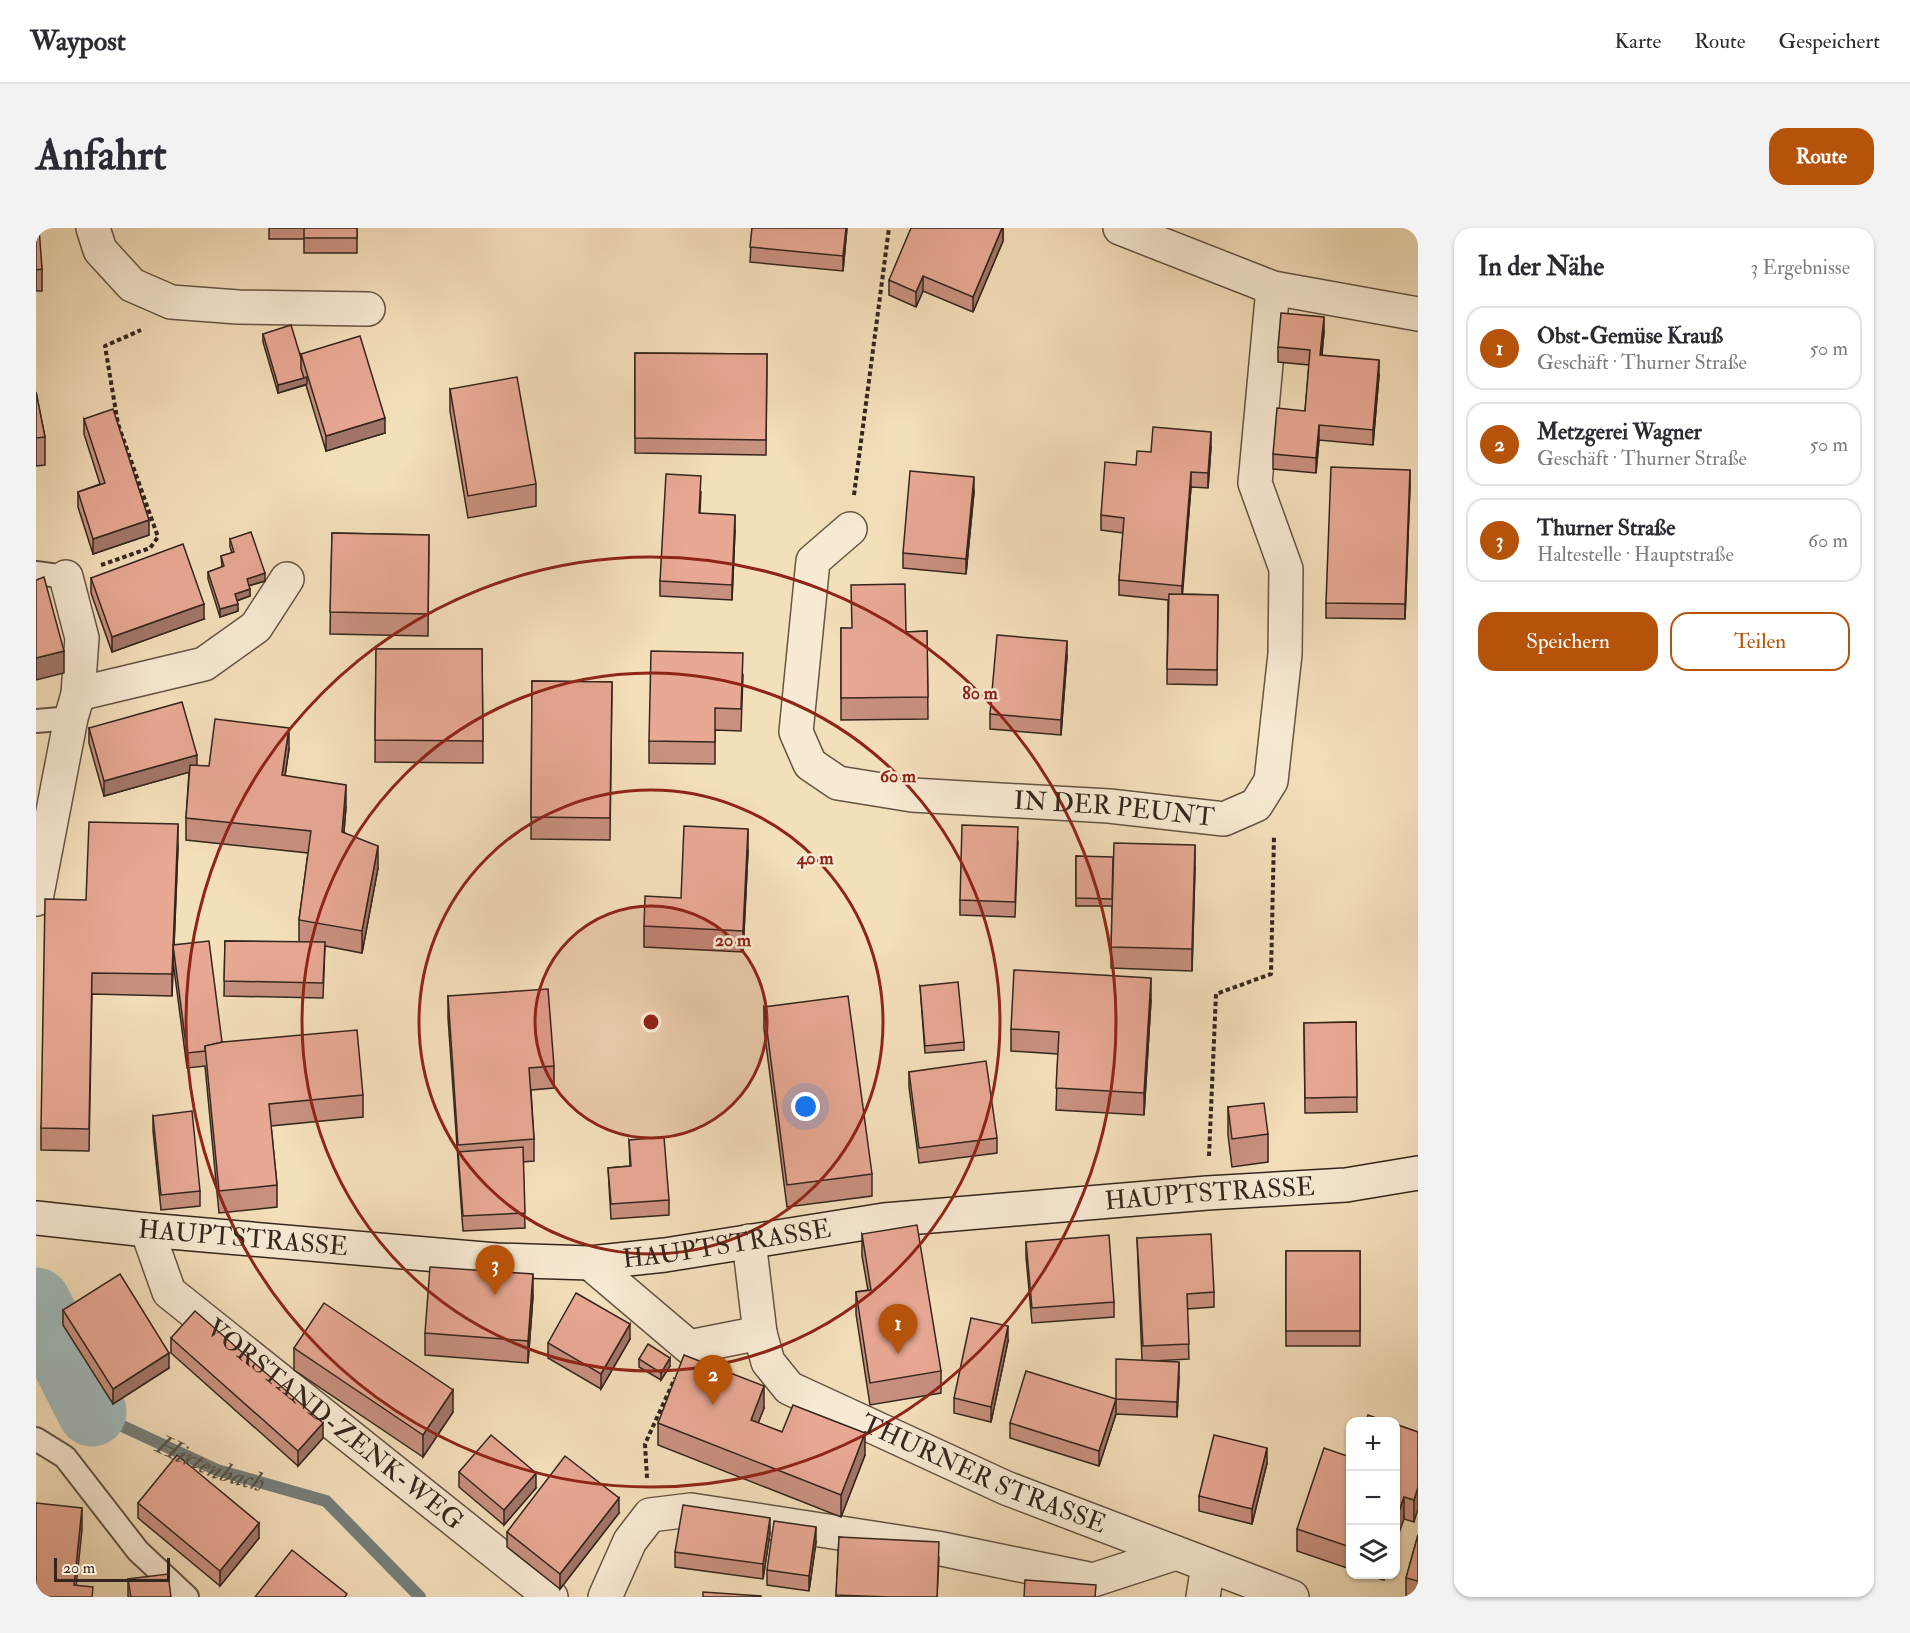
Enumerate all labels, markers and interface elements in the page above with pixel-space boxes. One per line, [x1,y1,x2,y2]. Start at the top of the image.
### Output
text: Waypost [30,24,126,59]
text: Karte [1615,28,1661,55]
text: Route [1694,28,1746,55]
text: Gespeichert [1779,28,1880,55]
button: Route [1769,128,1874,185]
text: Anfahrt [36,130,167,182]
text: In der Nähe [1478,251,1604,283]
text: 3 Ergebnisse [1751,255,1850,280]
text: Obst-Gemüse Krauß [1537,322,1723,350]
text: 1 [1496,336,1503,361]
text: 50 m [1809,336,1848,361]
text: Geschäft · Thurner Straße [1537,350,1747,375]
text: Metzgerei Wagner [1537,418,1702,446]
text: 2 [1494,432,1505,457]
text: 50 m [1809,432,1848,457]
text: Geschäft · Thurner Straße [1537,446,1747,471]
text: Thurner Straße [1537,514,1675,542]
text: 3 [1496,528,1503,553]
text: 60 m [1808,528,1848,553]
text: Haltestelle · Hauptstraße [1537,542,1734,567]
button: Speichern [1478,612,1658,671]
button: Teilen [1670,612,1850,671]
text: 80 m [962,682,999,705]
text: 60 m [880,765,917,788]
street label: IN DER PEUNT [1013,785,1216,834]
text: 40 m [796,847,834,870]
text: 20 m [715,929,752,952]
centre of rings [641,1012,661,1032]
your location [791,1092,820,1121]
street label: HAUPTSTRASSE [1103,1171,1316,1217]
street label: HAUPTSTRASSE [137,1213,349,1263]
street label: HAUPTSTRASSE [621,1213,833,1275]
pin: 3 [476,1246,514,1295]
pin: 1 [878,1304,918,1354]
street label: VORSTAND-ZENK-WEG [200,1312,470,1537]
pin: 2 [694,1356,732,1405]
street label: THURNER STRASSE [856,1407,1111,1541]
map controls [1346,1417,1400,1579]
button: + [1346,1417,1400,1471]
water label: Hirtenbach [149,1427,269,1499]
button: − [1346,1471,1400,1525]
button: layers [1346,1525,1400,1579]
scale bar [54,1555,170,1582]
text: 20 m [63,1558,95,1578]

